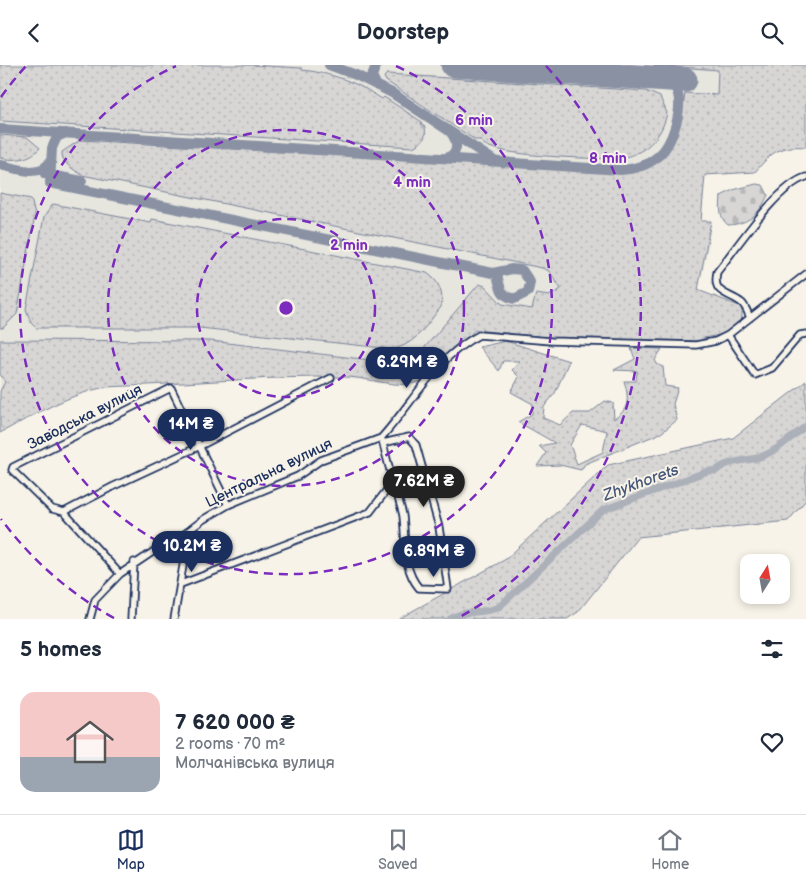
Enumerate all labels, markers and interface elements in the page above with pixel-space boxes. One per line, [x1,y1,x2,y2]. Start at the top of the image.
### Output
icon: back [20,19,48,47]
text: Doorstep [357,19,449,46]
icon: search [758,19,786,47]
text: 6 min [455,111,493,130]
text: 8 min [589,149,627,168]
text: 4 min [393,173,431,192]
text: 2 min [330,236,368,255]
centre of rings [277,299,295,317]
pin: 6.29M ₴ [361,347,453,389]
text: 6.29M ₴ [377,353,437,372]
street label: Заводська вулиця [24,380,146,454]
pin: 14M ₴ [156,409,226,451]
text: 14M ₴ [169,415,213,434]
street label: Центральна вулиця [202,434,336,512]
water label: Zhykhorets [600,461,681,506]
pin: 7.62M ₴ [378,465,470,508]
text: 7.62M ₴ [394,472,454,491]
pin: 10.2M ₴ [146,531,238,573]
pin: 6.89M ₴ [388,535,480,578]
text: 10.2M ₴ [163,537,221,556]
text: 6.89M ₴ [404,542,465,561]
north arrow [740,554,790,604]
map controls [740,554,790,604]
icon: filters [758,635,786,663]
text: 5 homes [20,637,102,662]
text: 7 620 000 ₴ [175,710,295,735]
icon: home [60,712,120,772]
icon: heart [758,728,786,756]
text: 2 rooms · 70 m² [175,735,285,754]
text: Молчанівська вулиця [175,754,335,773]
tab: Map [117,826,145,873]
tab: Saved [378,826,418,873]
tab: Home [651,826,689,873]

